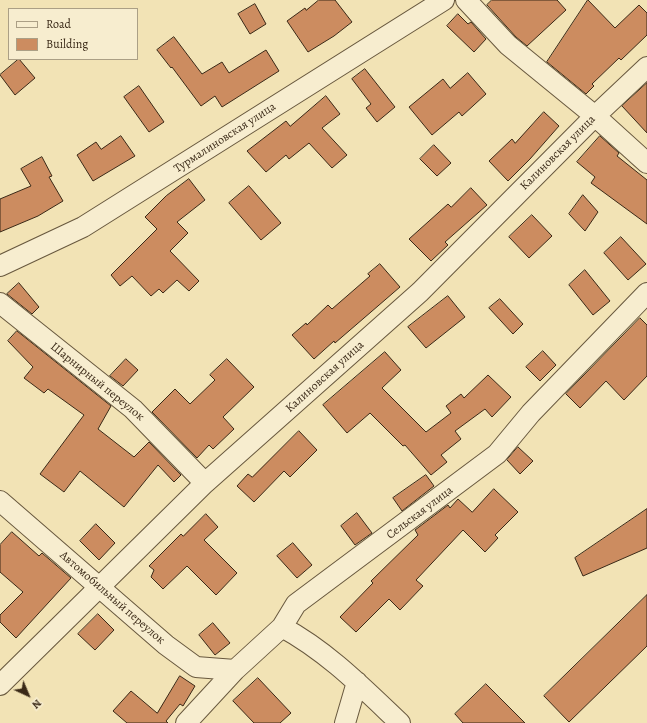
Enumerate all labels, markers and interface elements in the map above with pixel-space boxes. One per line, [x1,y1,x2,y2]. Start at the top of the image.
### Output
legend [8,8,138,60]
text: Road [46,16,71,32]
text: Building [46,36,88,52]
street label: Турмалиновская улица [171,100,279,176]
street label: Калиновская улица [517,112,599,194]
street label: Калиновская улица [283,338,367,416]
street label: Шарнирный переулок [47,340,147,424]
street label: Сельская улица [384,483,456,543]
street label: Автомобильный переулок [56,548,168,648]
north arrow [8,675,48,715]
text: N [29,696,45,712]

